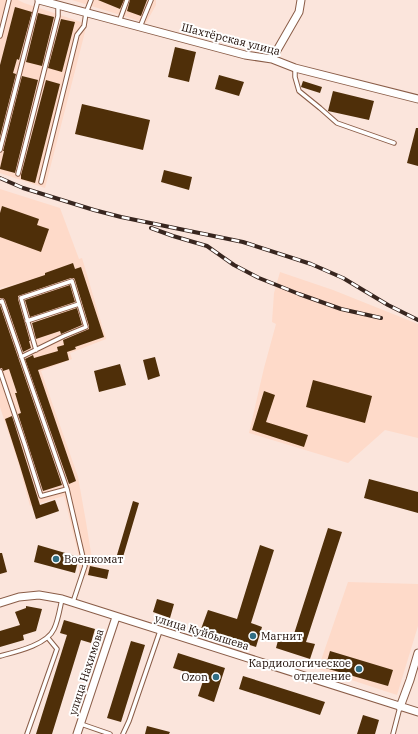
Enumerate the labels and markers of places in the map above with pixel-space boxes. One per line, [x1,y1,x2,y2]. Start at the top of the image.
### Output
place label: Военкомат [64,552,123,566]
marker: Военкомат [51,554,61,564]
place label: Магнит [261,629,302,643]
marker: Магнит [248,631,258,641]
place label: Кардиологическое отделение [248,656,351,683]
marker: Кардиологическое отделение [354,664,364,674]
place label: Ozon [181,670,208,684]
marker: Ozon [211,672,221,682]

